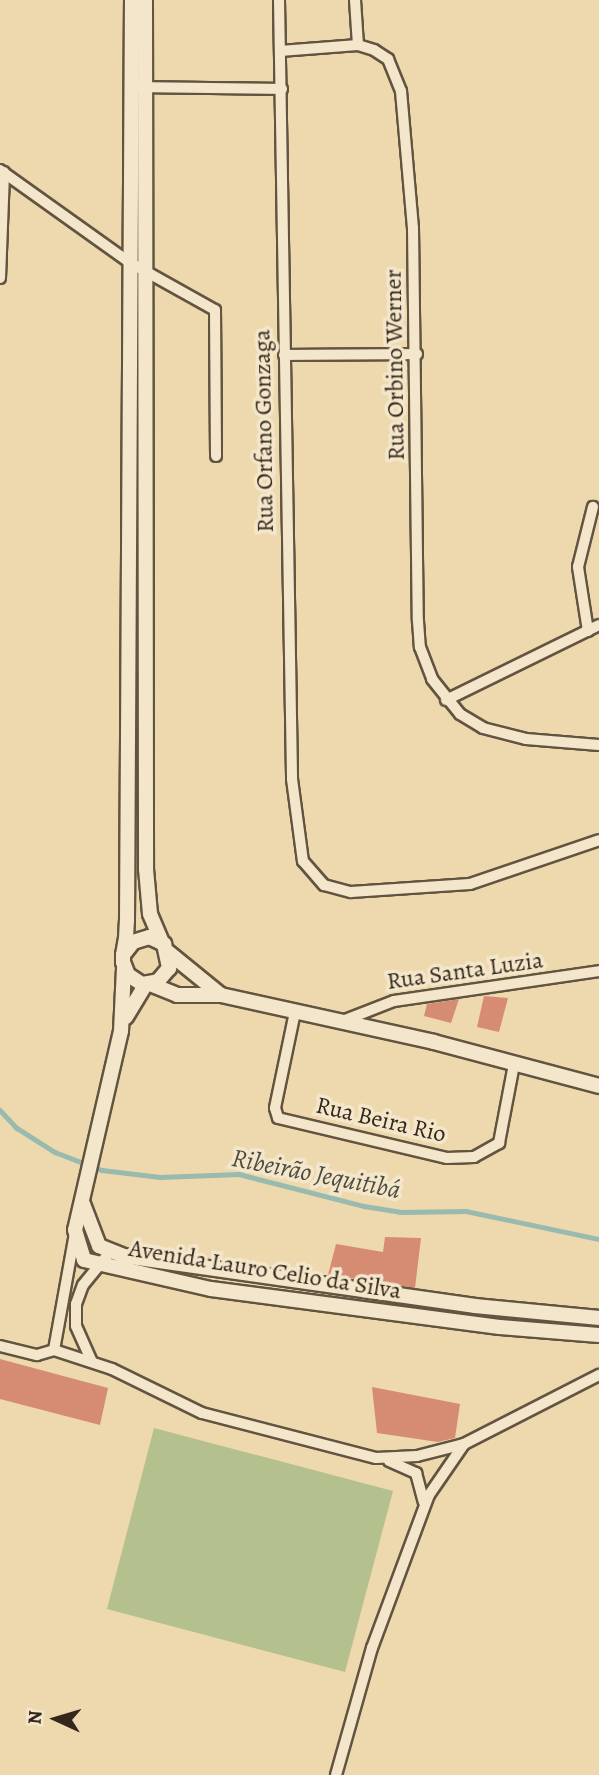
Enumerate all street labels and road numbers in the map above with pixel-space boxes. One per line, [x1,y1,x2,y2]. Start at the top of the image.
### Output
street label: Rua Orbino Werner [379,269,411,461]
street label: Rua Orfano Gonzaga [248,329,280,533]
street label: Rua Santa Luzia [385,946,545,996]
street label: Rua Beira Rio [313,1091,449,1149]
street label: Avenida Lauro Celio da Silva [127,1234,403,1306]

